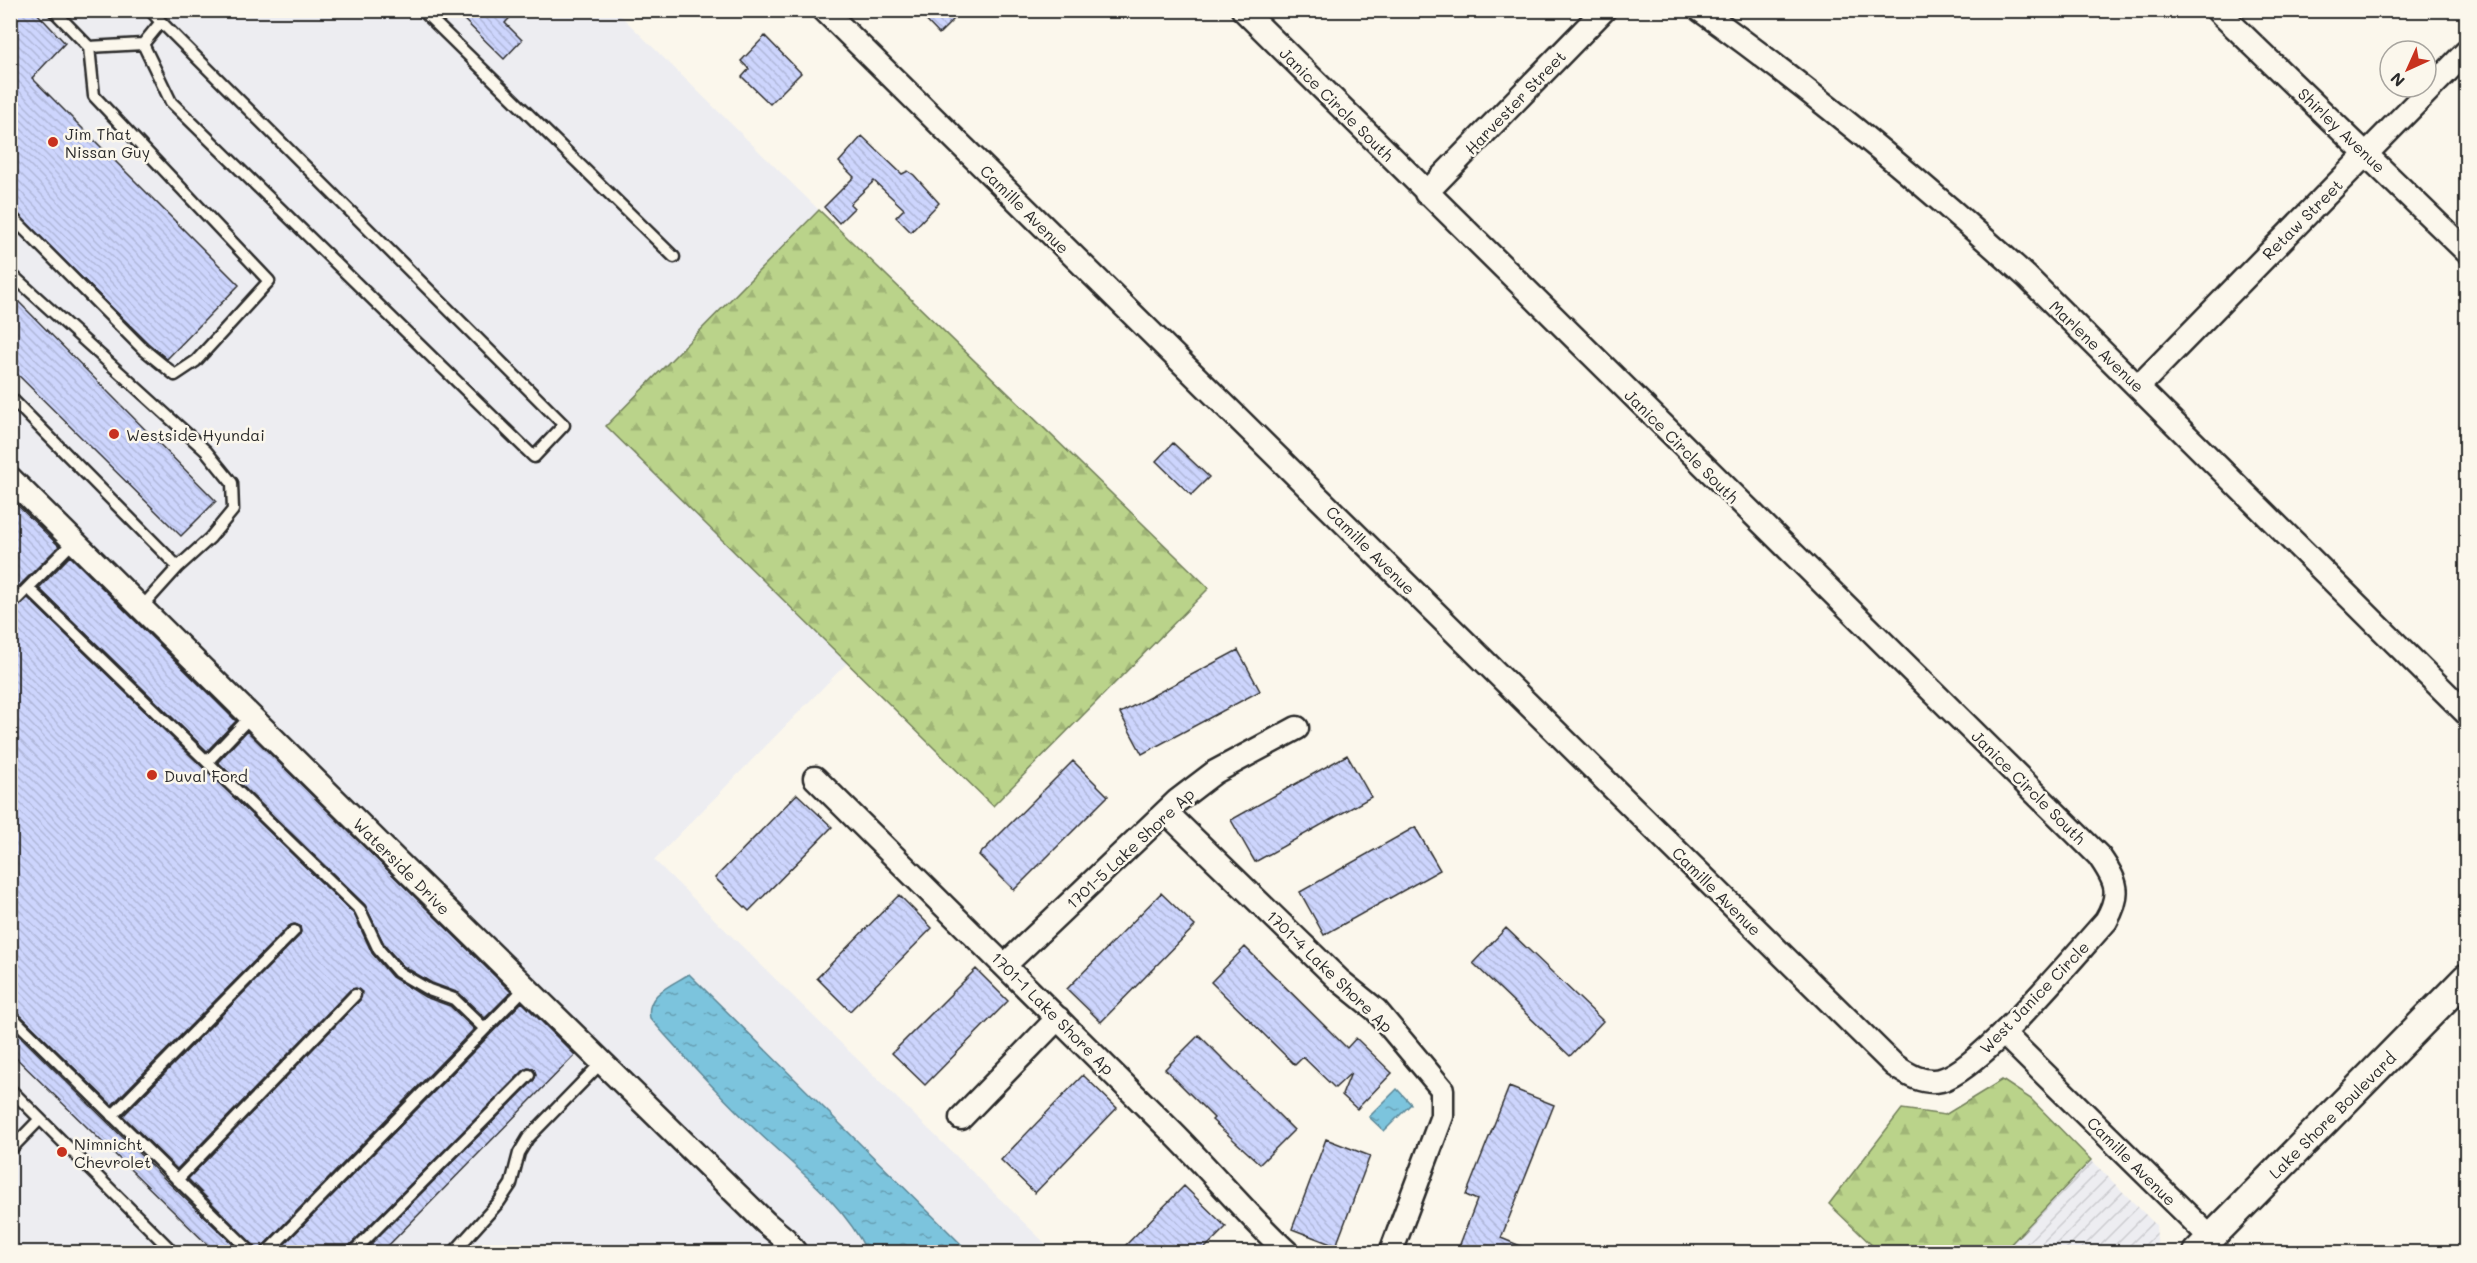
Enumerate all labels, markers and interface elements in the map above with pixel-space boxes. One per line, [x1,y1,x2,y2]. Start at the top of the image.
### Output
north arrow [2378,39,2438,99]
street label: Janice Circle South [1275,42,1399,166]
street label: Harvester Street [1460,46,1570,158]
text: N [2385,68,2409,92]
street label: Shirley Avenue [2294,83,2390,177]
place label: Jim That Nissan Guy [65,123,150,162]
marker: Jim That Nissan Guy [46,135,60,149]
street label: Camille Avenue [976,160,1074,258]
street label: Retaw Street [2257,174,2347,264]
street label: Marlene Avenue [2045,295,2149,397]
street label: Janice Circle South [1620,384,1744,508]
place label: Westside Hyundai [126,424,265,445]
marker: Westside Hyundai [107,427,121,441]
street label: Camille Avenue [1322,501,1420,599]
street label: Janice Circle South [1967,725,2091,849]
place label: Duval Ford [164,765,248,786]
marker: Duval Ford [145,768,159,782]
street label: 1701-5 Lake Shore Ap [1062,783,1199,913]
street label: Waterside Drive [349,813,455,919]
street label: Camille Avenue [1668,842,1766,940]
street label: 1701-4 Lake Shore Ap [1262,905,1398,1037]
street label: West Janice Circle [1975,936,2093,1058]
street label: 1701-1 Lake Shore Ap [987,947,1119,1079]
street label: Lake Shore Boulevard [2264,1047,2400,1183]
street label: Camille Avenue [2083,1112,2181,1210]
place label: Nimnicht Chevrolet [74,1133,151,1172]
marker: Nimnicht Chevrolet [55,1145,69,1159]

